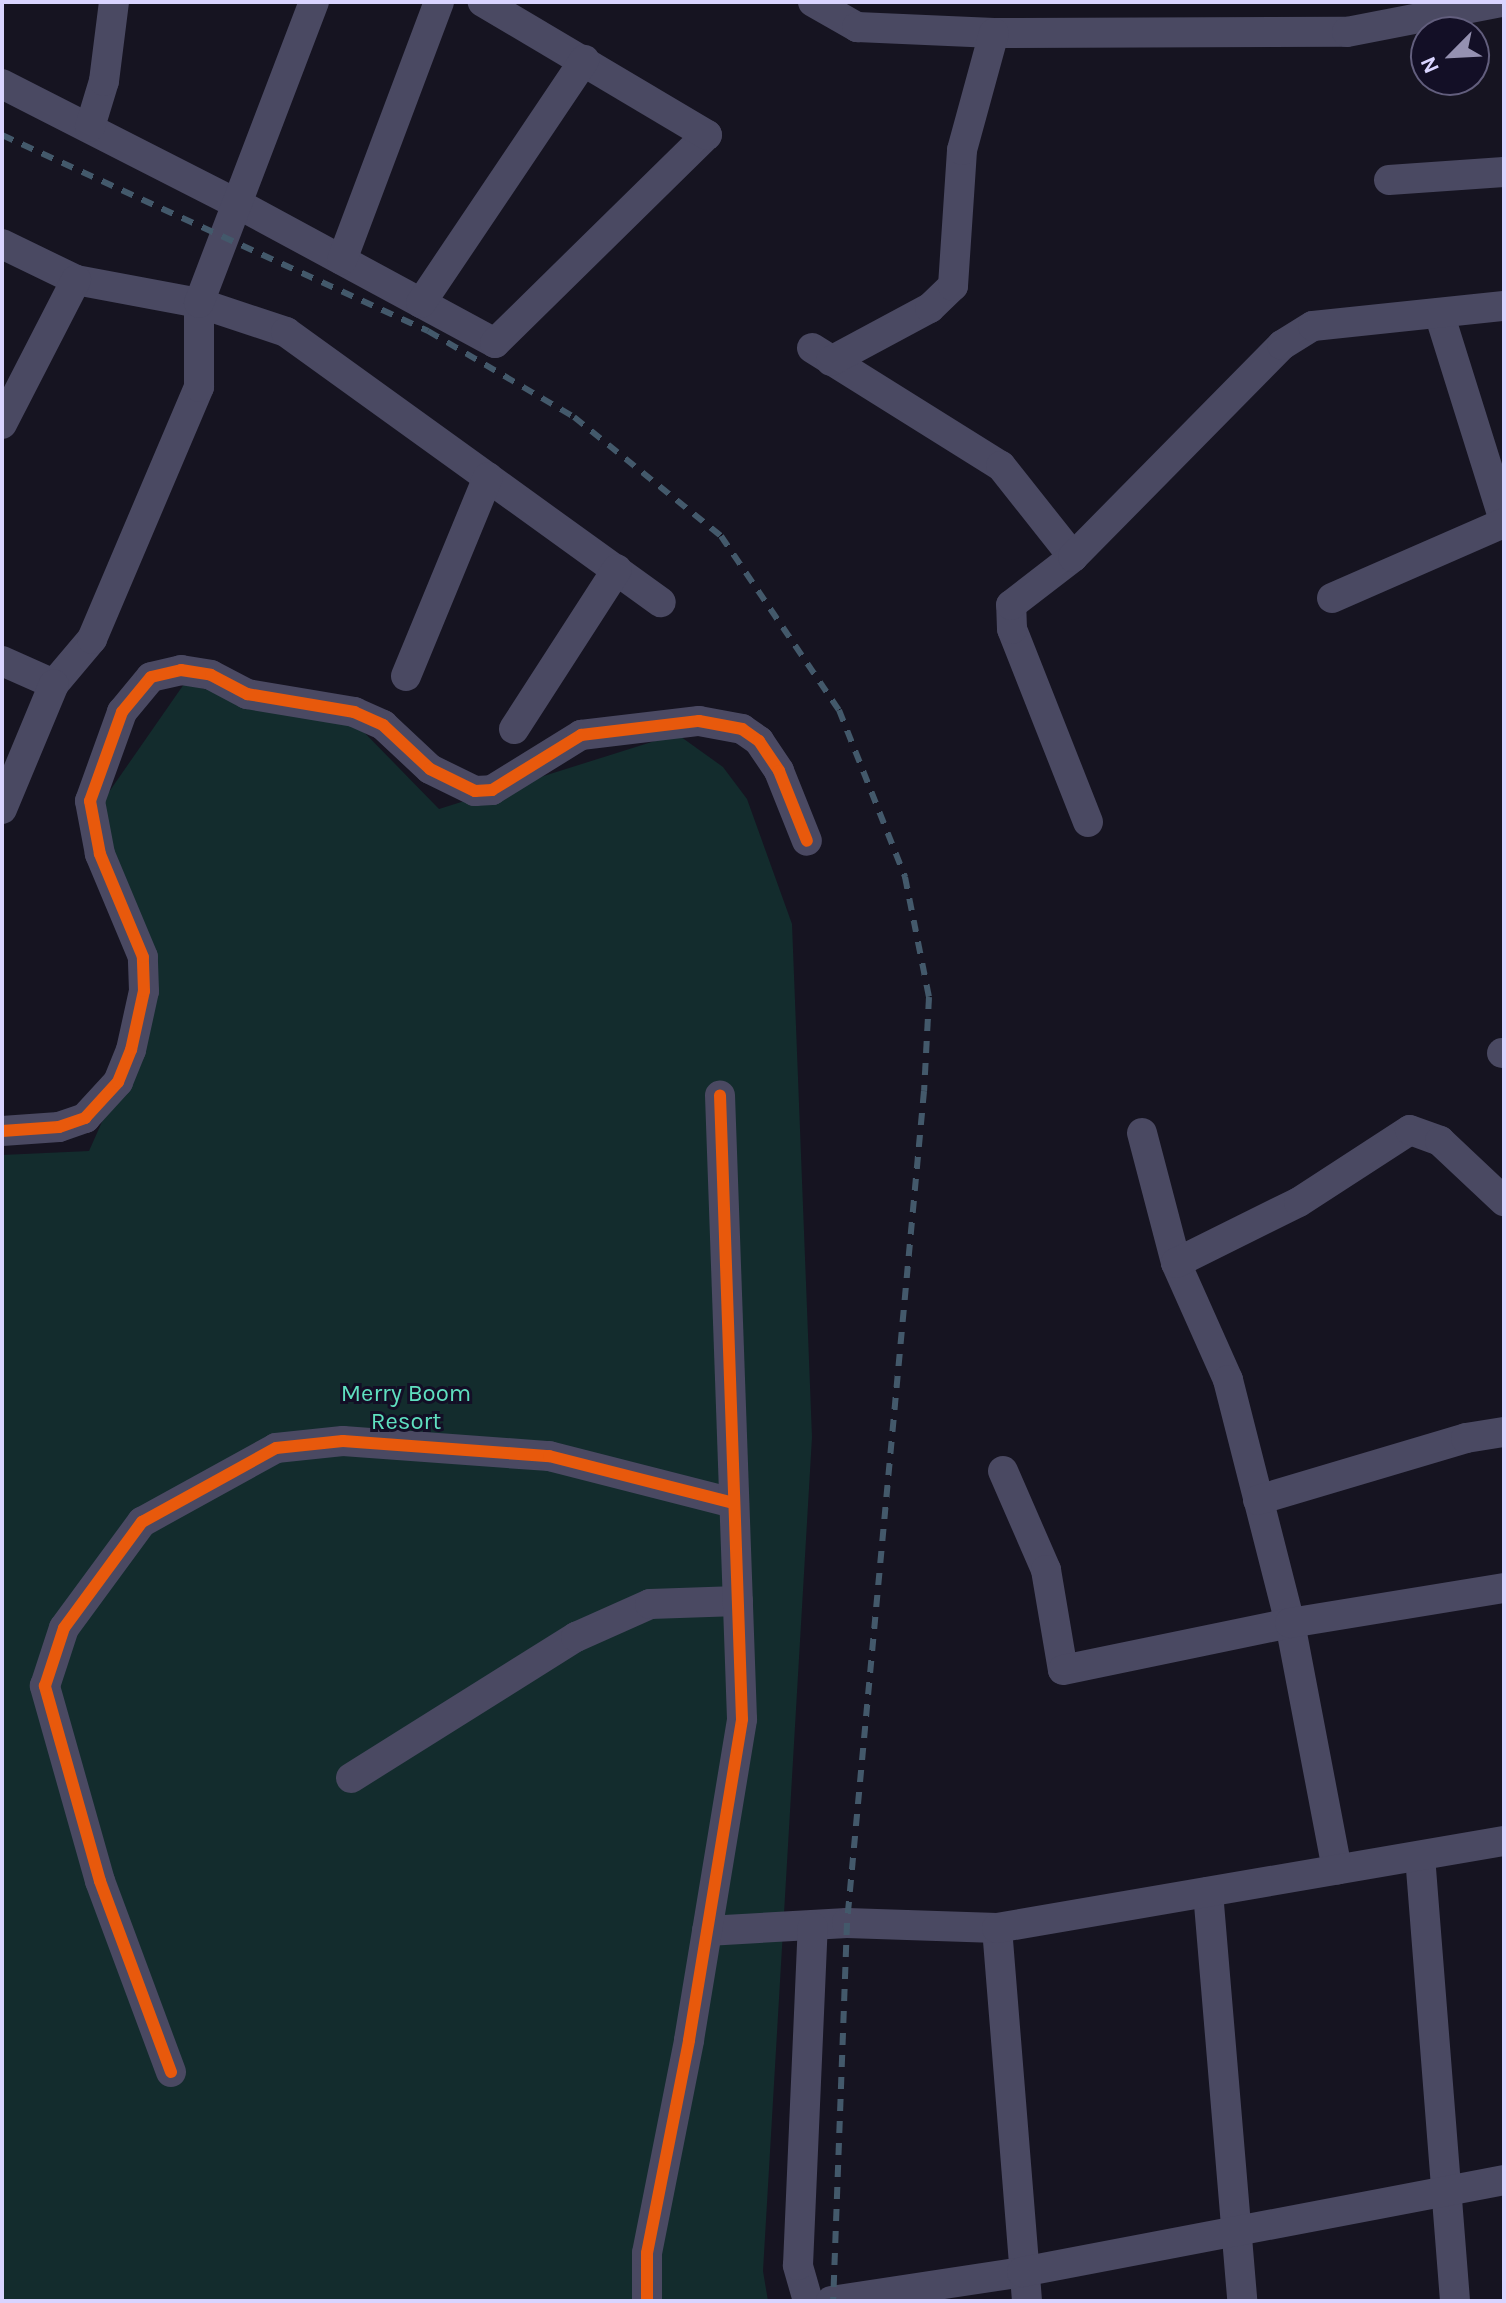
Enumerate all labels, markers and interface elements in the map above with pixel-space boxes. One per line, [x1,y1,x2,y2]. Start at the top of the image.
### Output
north arrow [1410,16,1490,96]
text: N [1415,52,1445,77]
park label: Merry Boom Resort [341,1380,471,1436]

